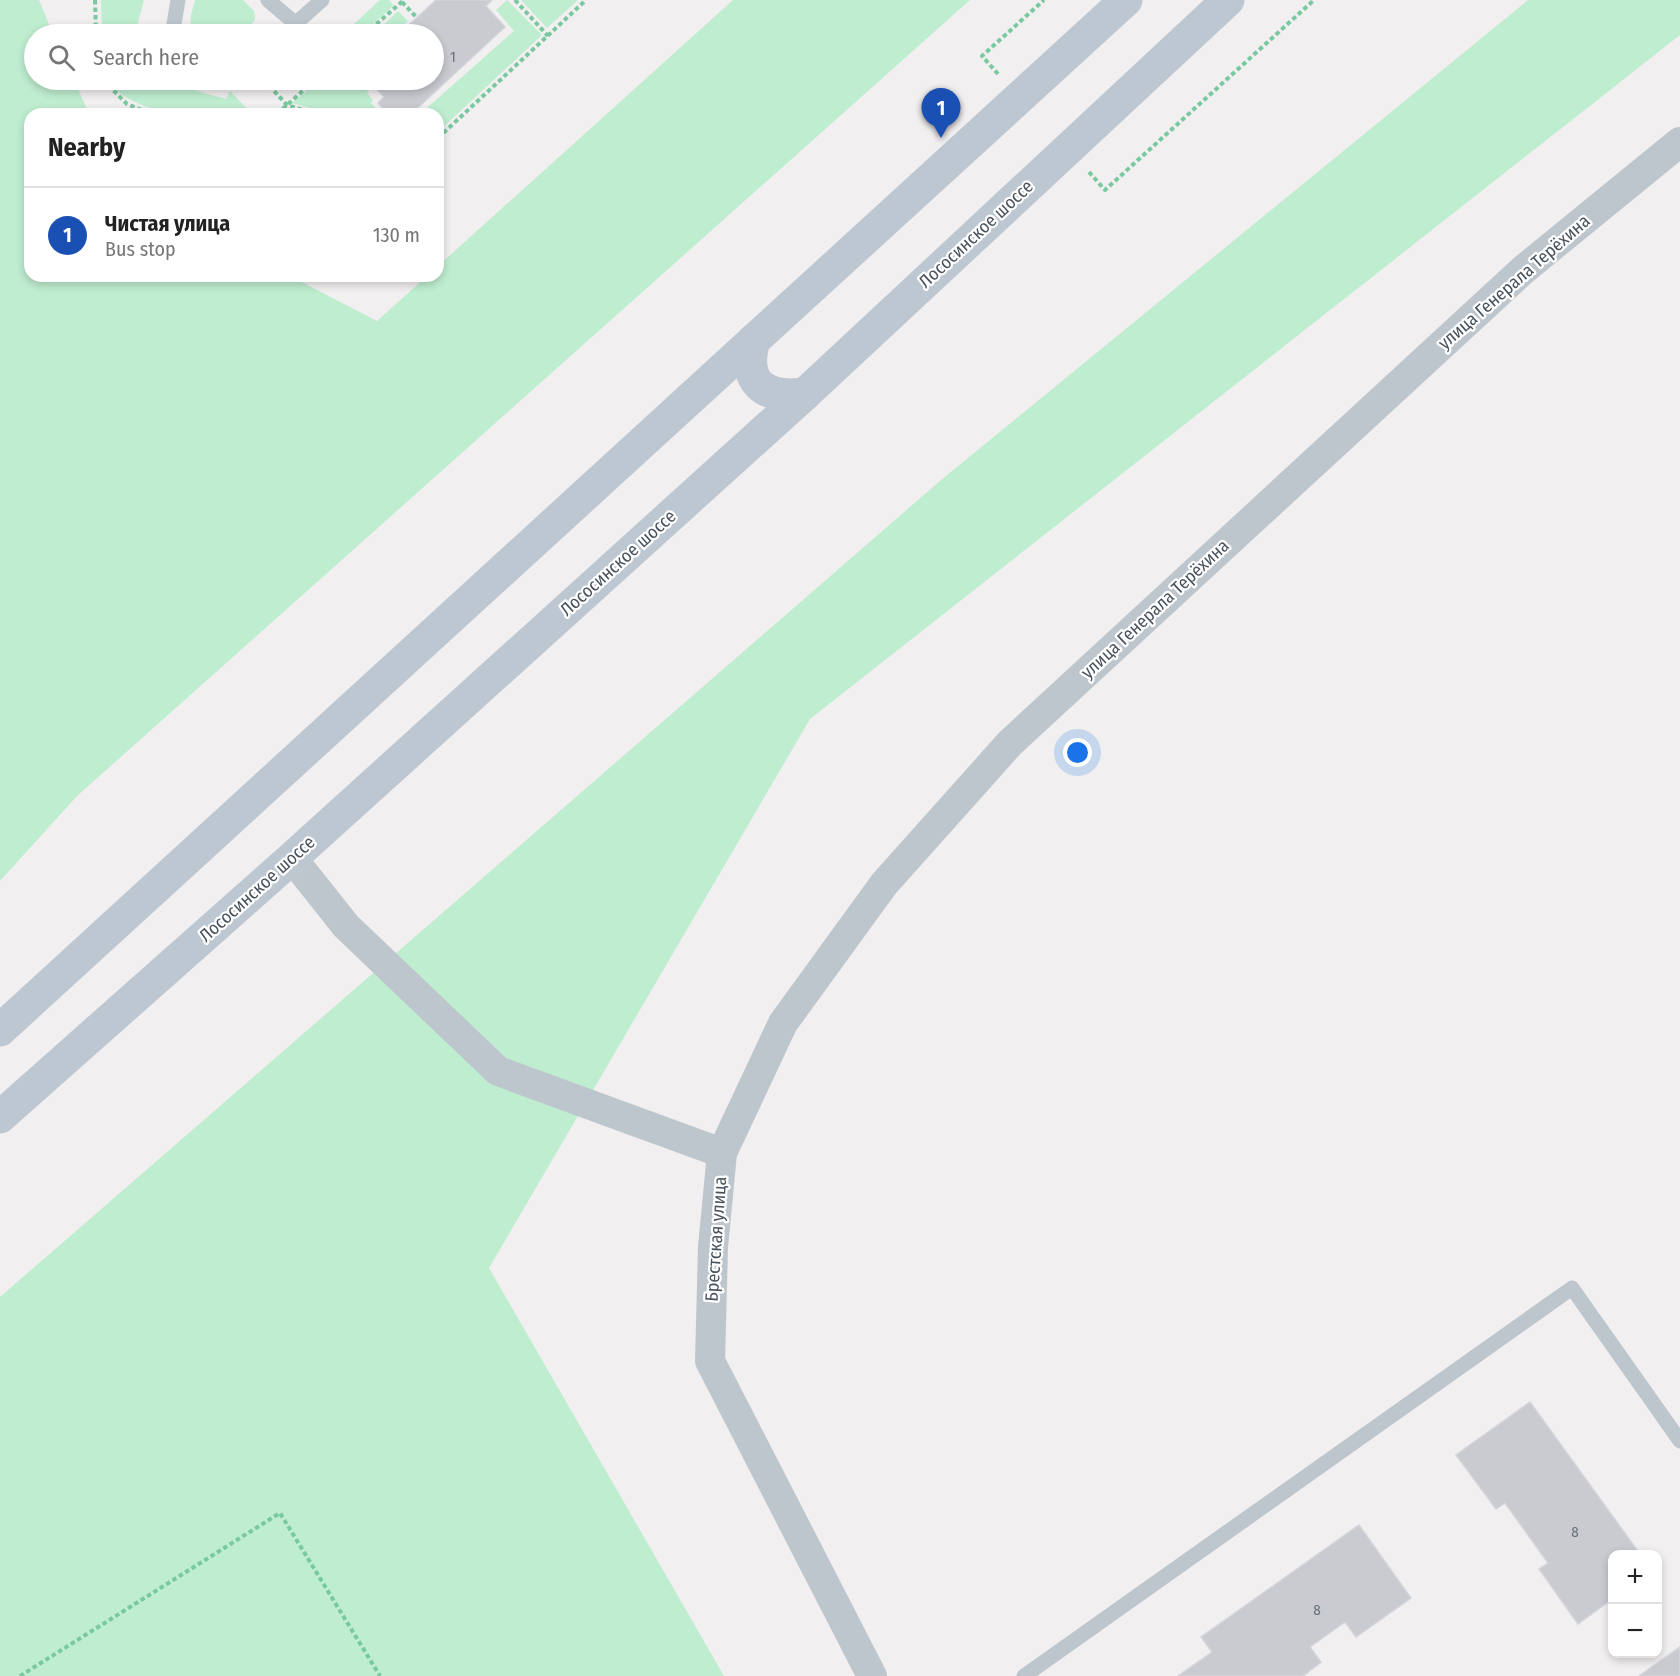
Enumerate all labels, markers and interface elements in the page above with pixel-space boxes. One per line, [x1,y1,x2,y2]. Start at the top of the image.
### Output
search box [24,24,444,90]
icon: search [45,41,78,74]
text: Search here [93,44,199,71]
house number: 1 [450,48,456,66]
pin: 1 [922,88,960,138]
text: Nearby [48,132,125,163]
street label: Лососинское шоссе [914,175,1038,293]
text: Чистая улица [105,210,230,237]
street label: улица Генерала Терёхина [1433,210,1595,354]
text: 1 [63,223,72,247]
text: 130 m [373,223,420,247]
text: Bus stop [105,237,176,261]
street label: Лососинское шоссе [556,505,681,621]
street label: улица Генерала Терёхина [1076,535,1234,683]
your location [1063,738,1092,767]
street label: Лососинское шоссе [195,831,320,947]
street label: Брестская улица [701,1176,731,1302]
house number: 8 [1571,1523,1579,1541]
map controls [1608,1550,1662,1658]
button: + [1608,1550,1662,1604]
house number: 8 [1313,1601,1321,1619]
button: − [1608,1604,1662,1658]

